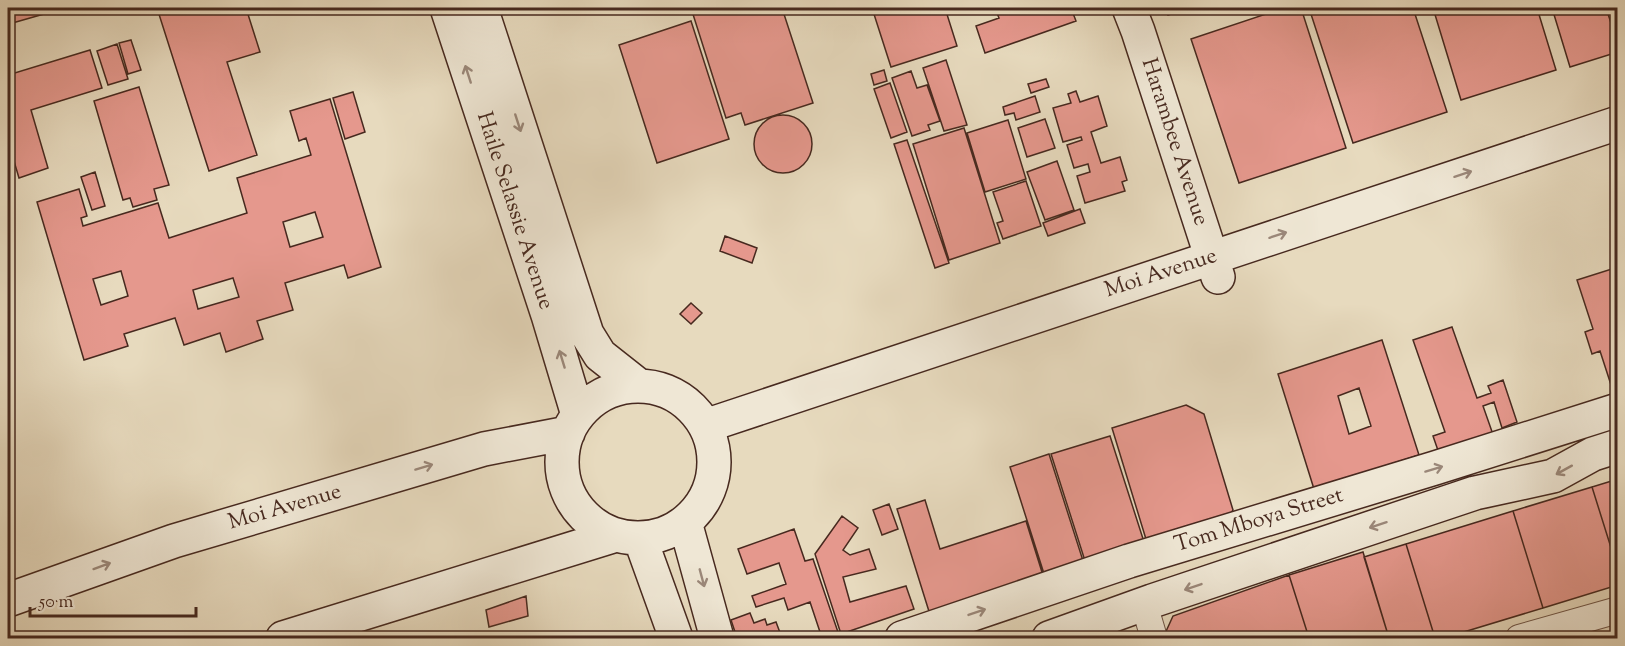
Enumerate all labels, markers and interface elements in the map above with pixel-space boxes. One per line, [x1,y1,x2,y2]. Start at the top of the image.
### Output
street label: Harambee Avenue [1132,54,1216,230]
one-way arrow [462,65,473,84]
street label: Haile Selassie Avenue [467,108,561,314]
one-way arrow [513,113,524,132]
one-way arrow [1453,168,1472,179]
one-way arrow [1268,229,1287,240]
street label: Moi Avenue [1101,241,1221,307]
one-way arrow [556,350,567,369]
one-way arrow [415,461,434,472]
one-way arrow [1424,463,1443,474]
one-way arrow [1556,464,1573,476]
street label: Moi Avenue [225,477,345,539]
street label: Tom Mboya Street [1171,480,1348,562]
one-way arrow [1369,520,1388,531]
one-way arrow [92,560,111,571]
one-way arrow [696,569,708,588]
scale bar [30,580,196,618]
one-way arrow [1184,583,1203,594]
text: 50 m [38,590,74,616]
one-way arrow [967,606,986,617]

